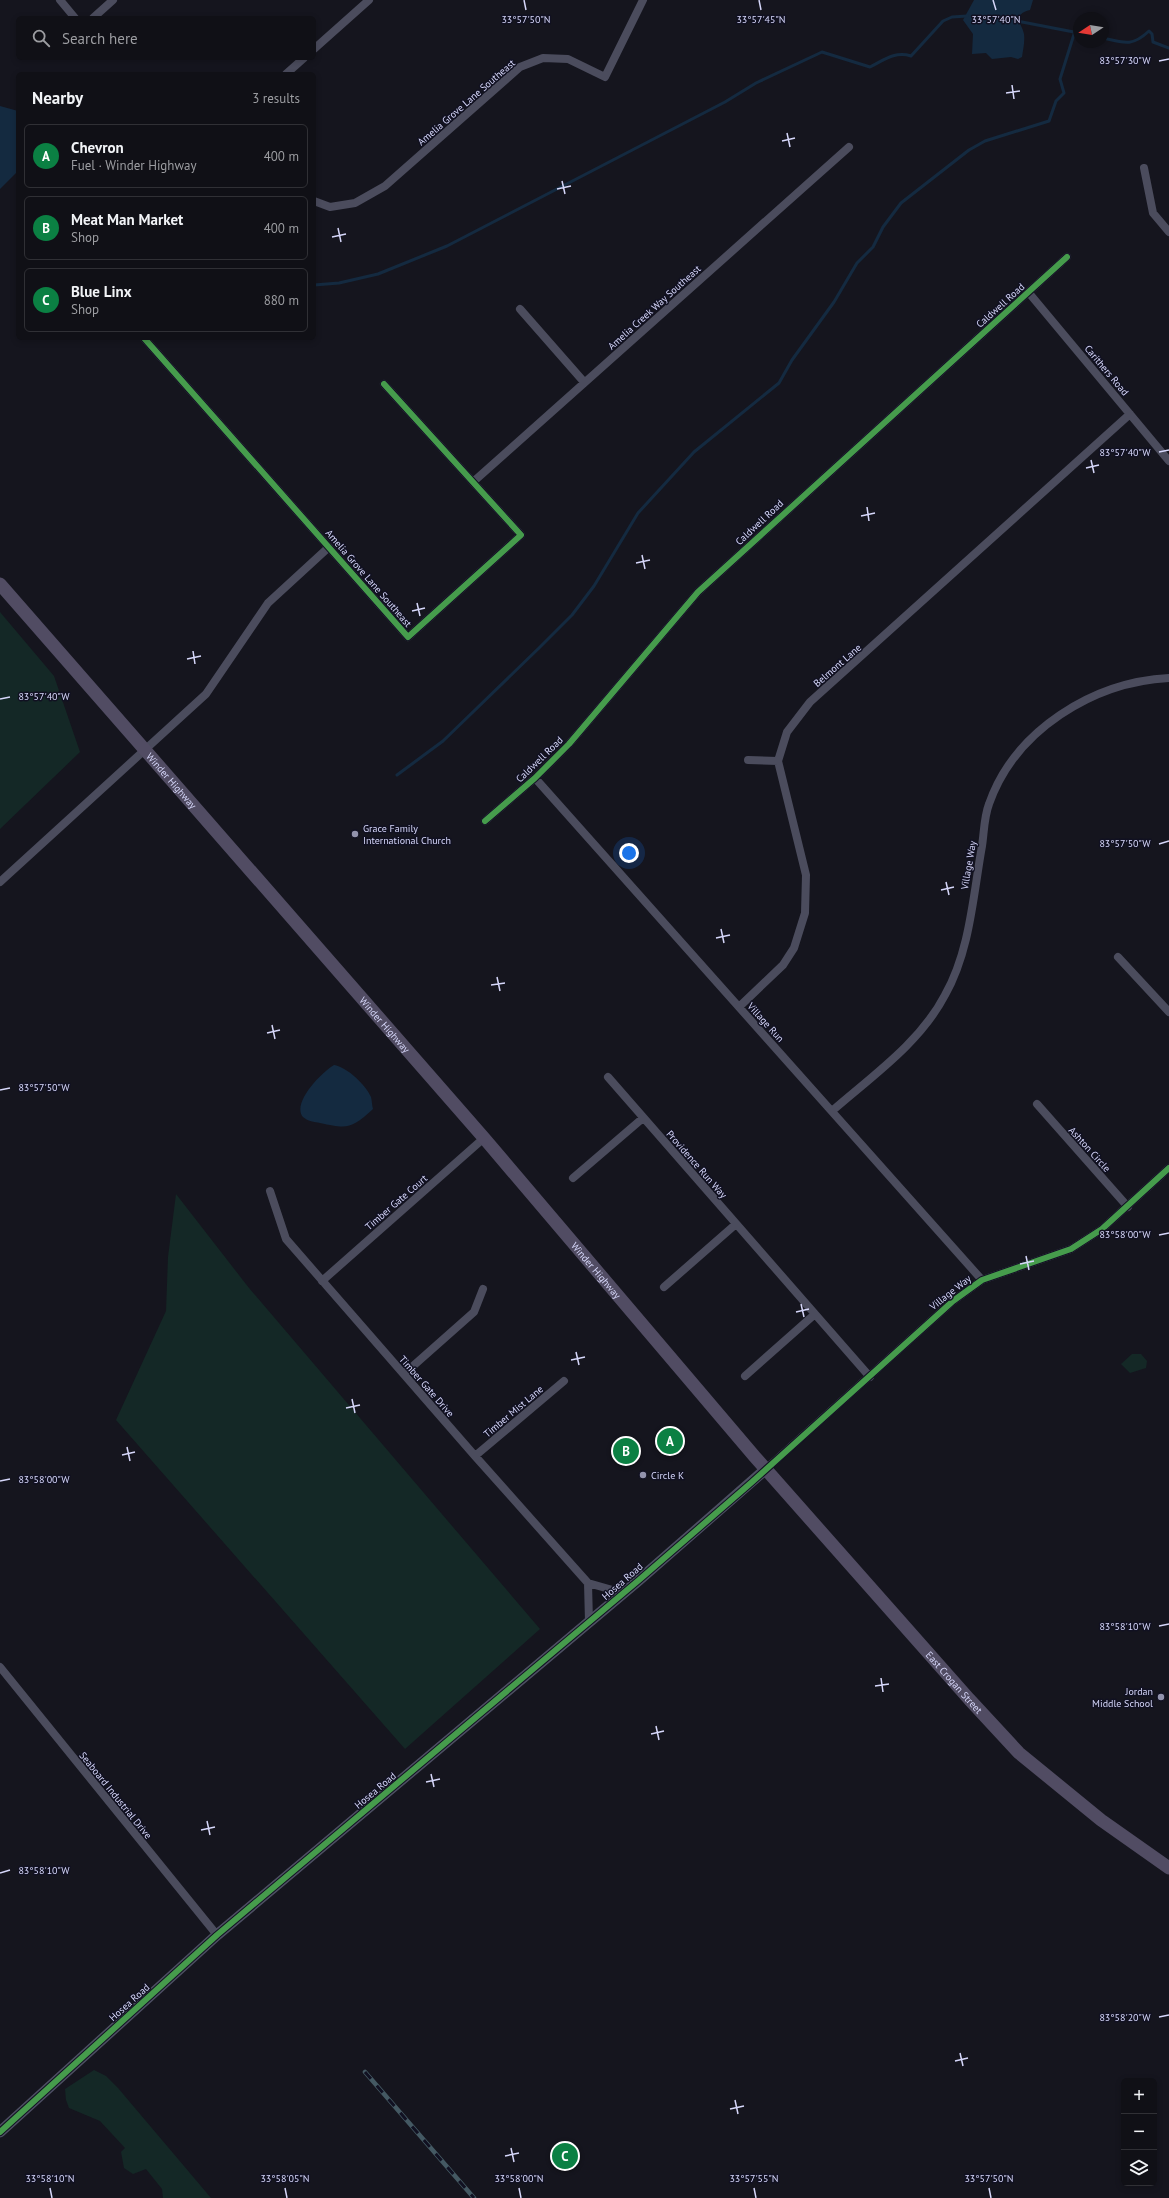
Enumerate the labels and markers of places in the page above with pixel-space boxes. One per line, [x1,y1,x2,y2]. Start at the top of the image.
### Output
place label: Grace Family International Church [363,822,451,847]
marker: Grace Family International Church [350,829,360,839]
pin: A [657,1426,683,1456]
pin: B [613,1436,639,1466]
place label: Circle K [651,1469,684,1482]
marker: Circle K [638,1470,648,1480]
place label: Jordan Middle School [1092,1685,1153,1710]
marker: Jordan Middle School [1156,1692,1166,1702]
pin: C [552,2141,578,2171]

